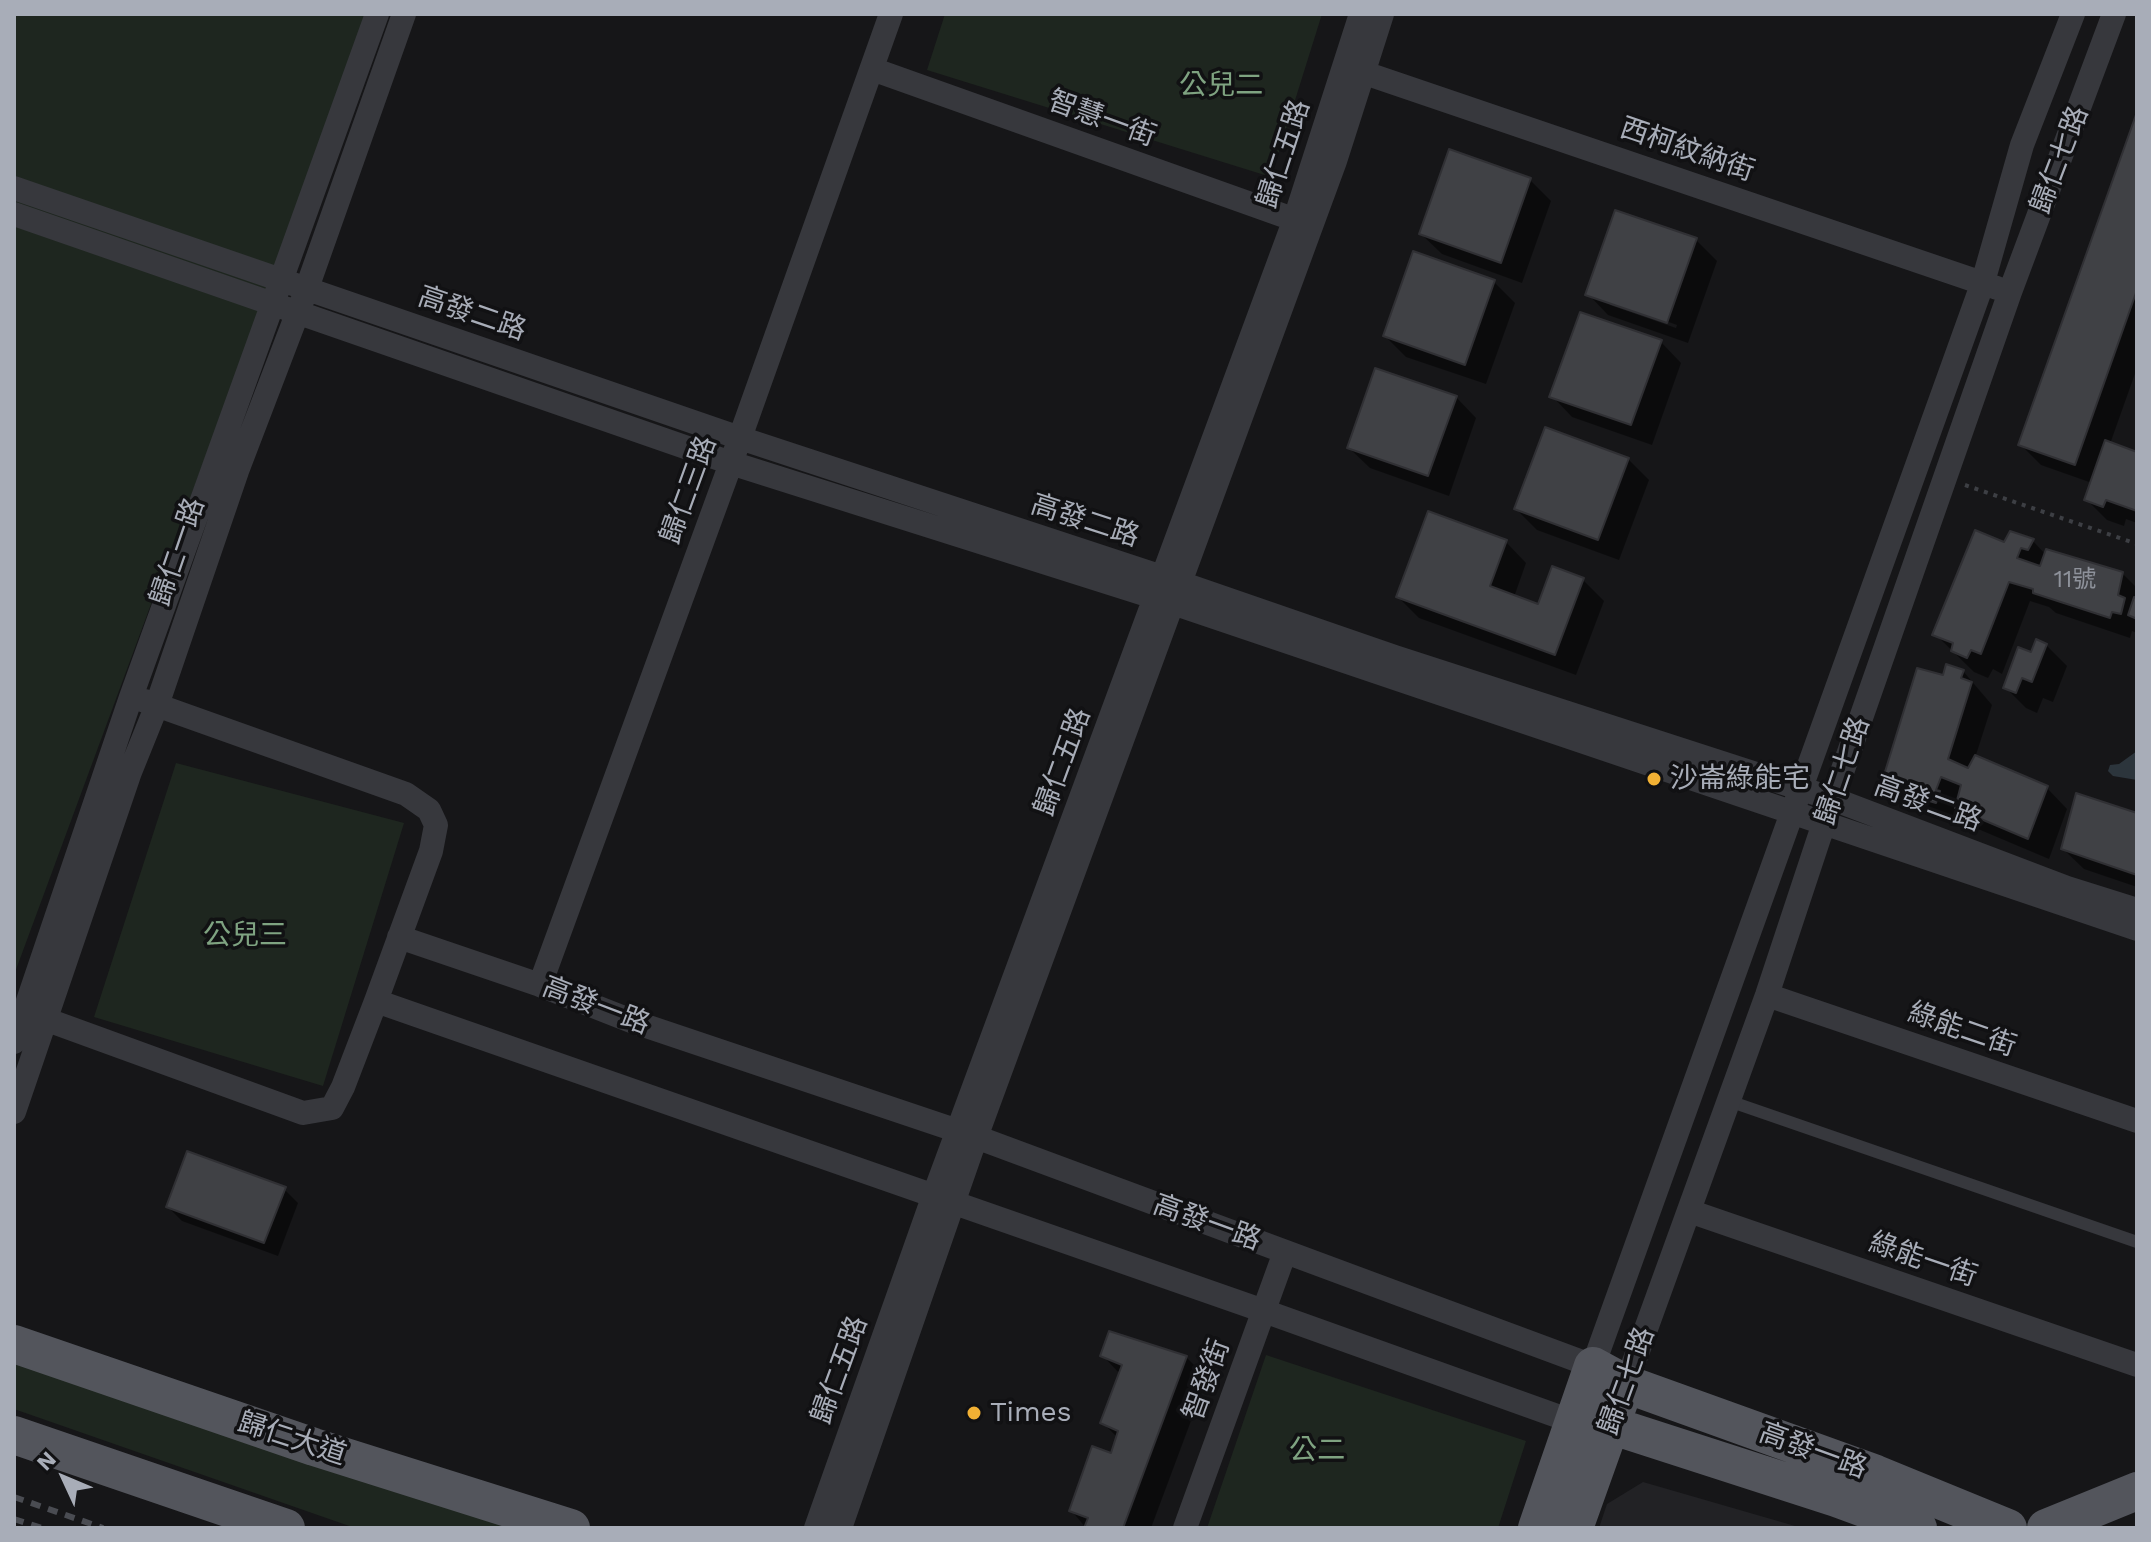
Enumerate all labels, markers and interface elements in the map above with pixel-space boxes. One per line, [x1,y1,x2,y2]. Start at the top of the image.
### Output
park label: 公兒二 [1179,69,1263,103]
street label: 智慧一街 [1044,84,1160,154]
street label: 歸仁五路 [1251,96,1317,212]
street label: 歸仁七路 [2024,102,2096,218]
street label: 西柯紋納街 [1615,111,1759,189]
street label: 高發二路 [414,280,530,348]
street label: 歸仁三路 [654,432,724,548]
street label: 高發二路 [1027,488,1143,554]
street label: 歸仁一路 [144,494,212,610]
house number: 11號 [2054,566,2096,594]
street label: 歸仁五路 [1028,704,1098,820]
street label: 歸仁七路 [1809,713,1877,829]
place label: 沙崙綠能宅 [1670,762,1810,796]
street label: 高發二路 [1870,769,1986,839]
marker: 沙崙綠能宅 [1645,770,1663,788]
park label: 公兒三 [203,919,287,953]
street label: 高發一路 [538,970,654,1042]
street label: 綠能二街 [1904,996,2020,1064]
street label: 高發一路 [1149,1188,1265,1258]
street label: 綠能一街 [1865,1226,1981,1294]
street label: 歸仁五路 [805,1312,875,1428]
street label: 歸仁七路 [1592,1323,1662,1439]
street label: 智發街 [1177,1335,1237,1425]
place label: Times [990,1396,1072,1430]
marker: Times [965,1404,983,1422]
street label: 歸仁大道 [234,1406,350,1472]
street label: 高發一路 [1755,1416,1871,1486]
park label: 公二 [1289,1434,1345,1468]
north arrow [24,1438,104,1518]
text: N [32,1446,61,1476]

